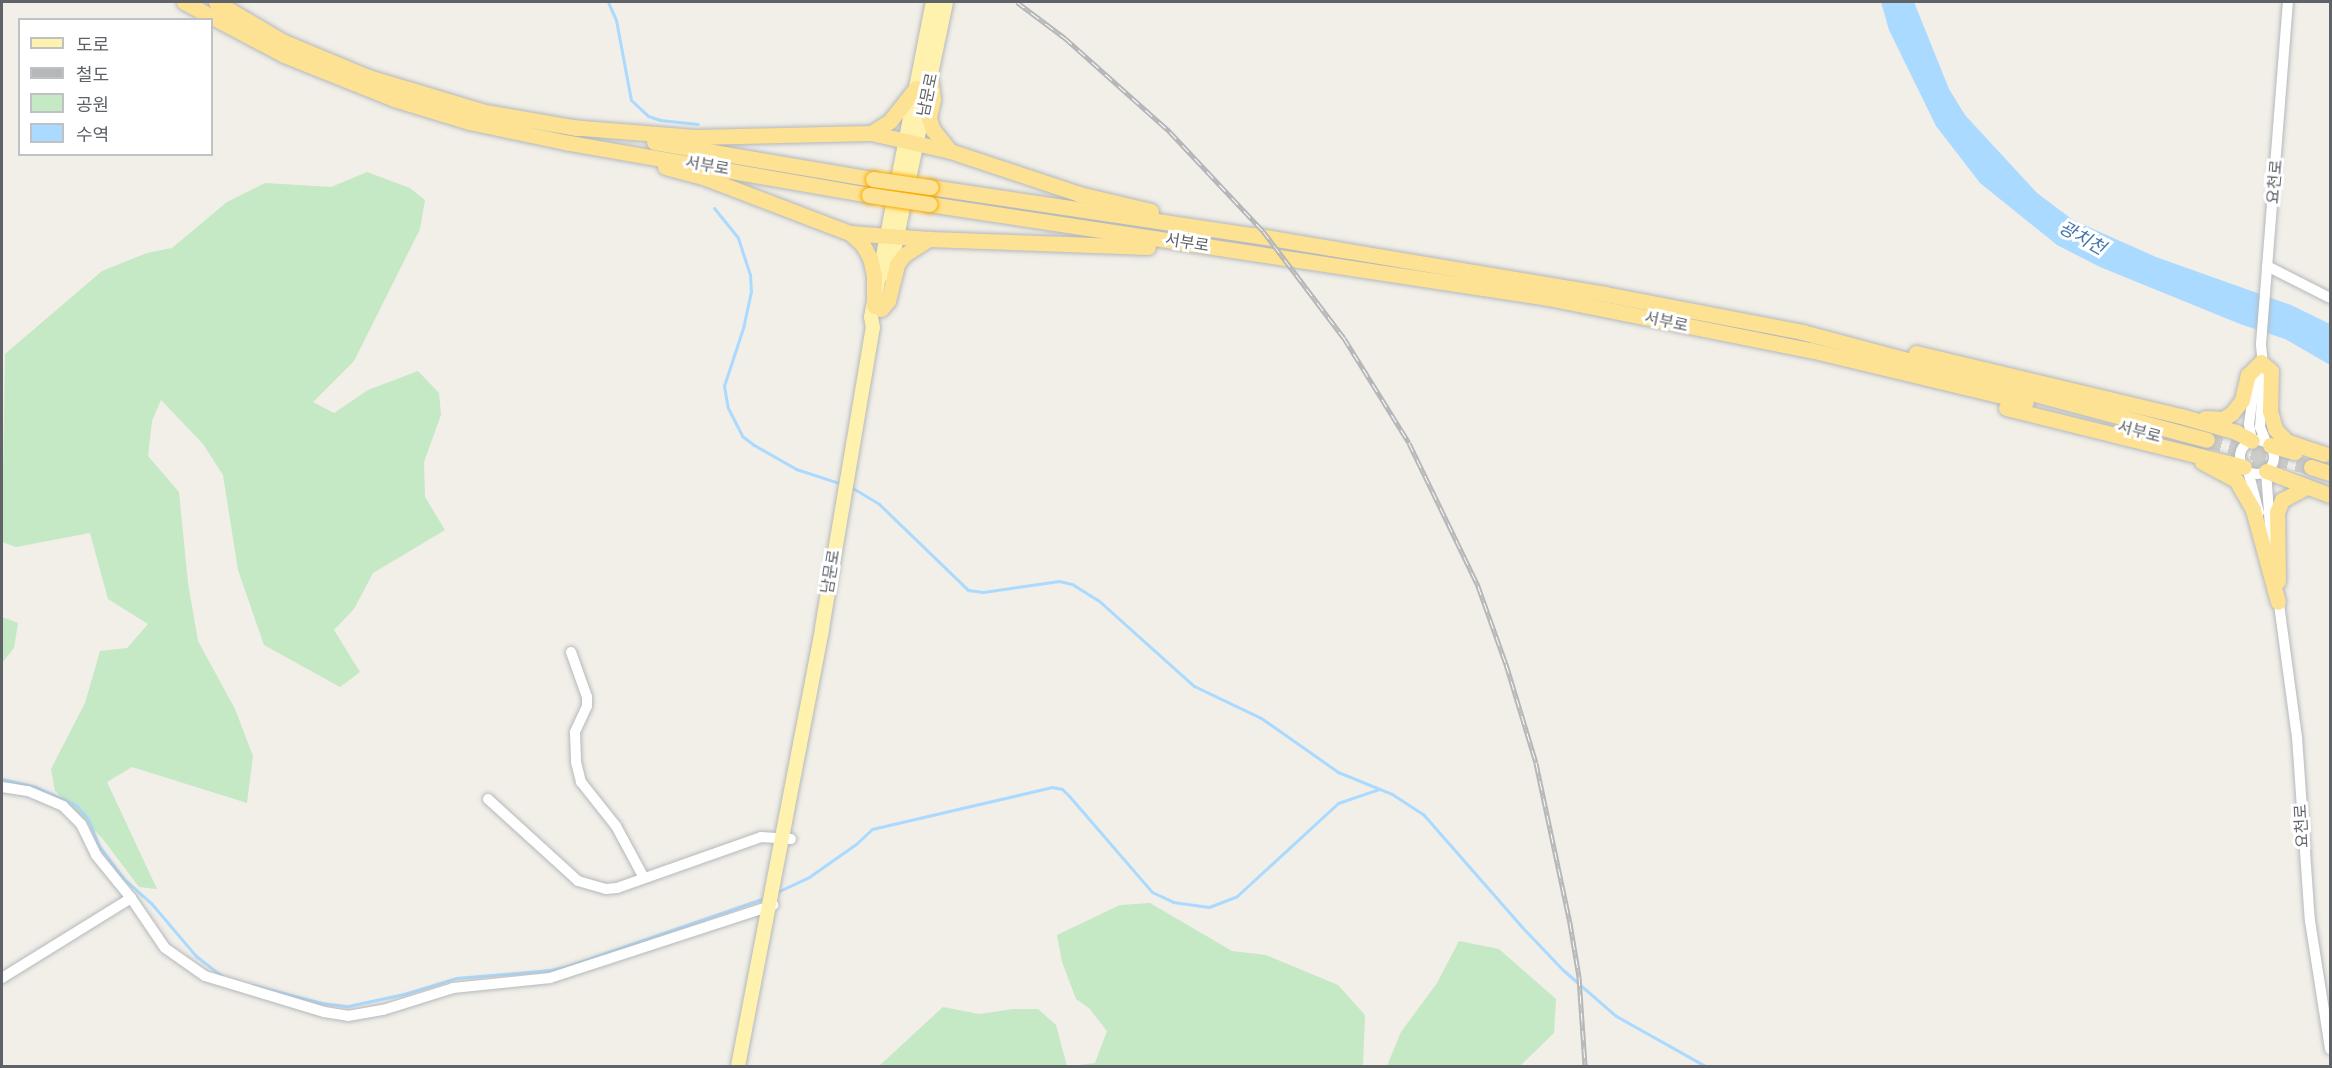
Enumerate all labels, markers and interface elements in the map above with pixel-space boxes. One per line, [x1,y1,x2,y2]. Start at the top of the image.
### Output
legend [18,18,213,156]
text: 도로 [76,34,109,56]
text: 철도 [76,64,109,86]
street label: 남문로 [914,71,942,119]
text: 공원 [76,94,109,116]
text: 수역 [76,124,109,146]
street label: 서부로 [684,153,730,179]
street label: 요천로 [2264,159,2286,205]
water label: 광치천 [2055,217,2109,259]
street label: 서부로 [1164,230,1210,256]
street label: 서부로 [1642,308,1690,336]
street label: 서부로 [2115,417,2163,447]
street label: 남문로 [818,549,844,595]
street label: 요천로 [2291,803,2313,849]

